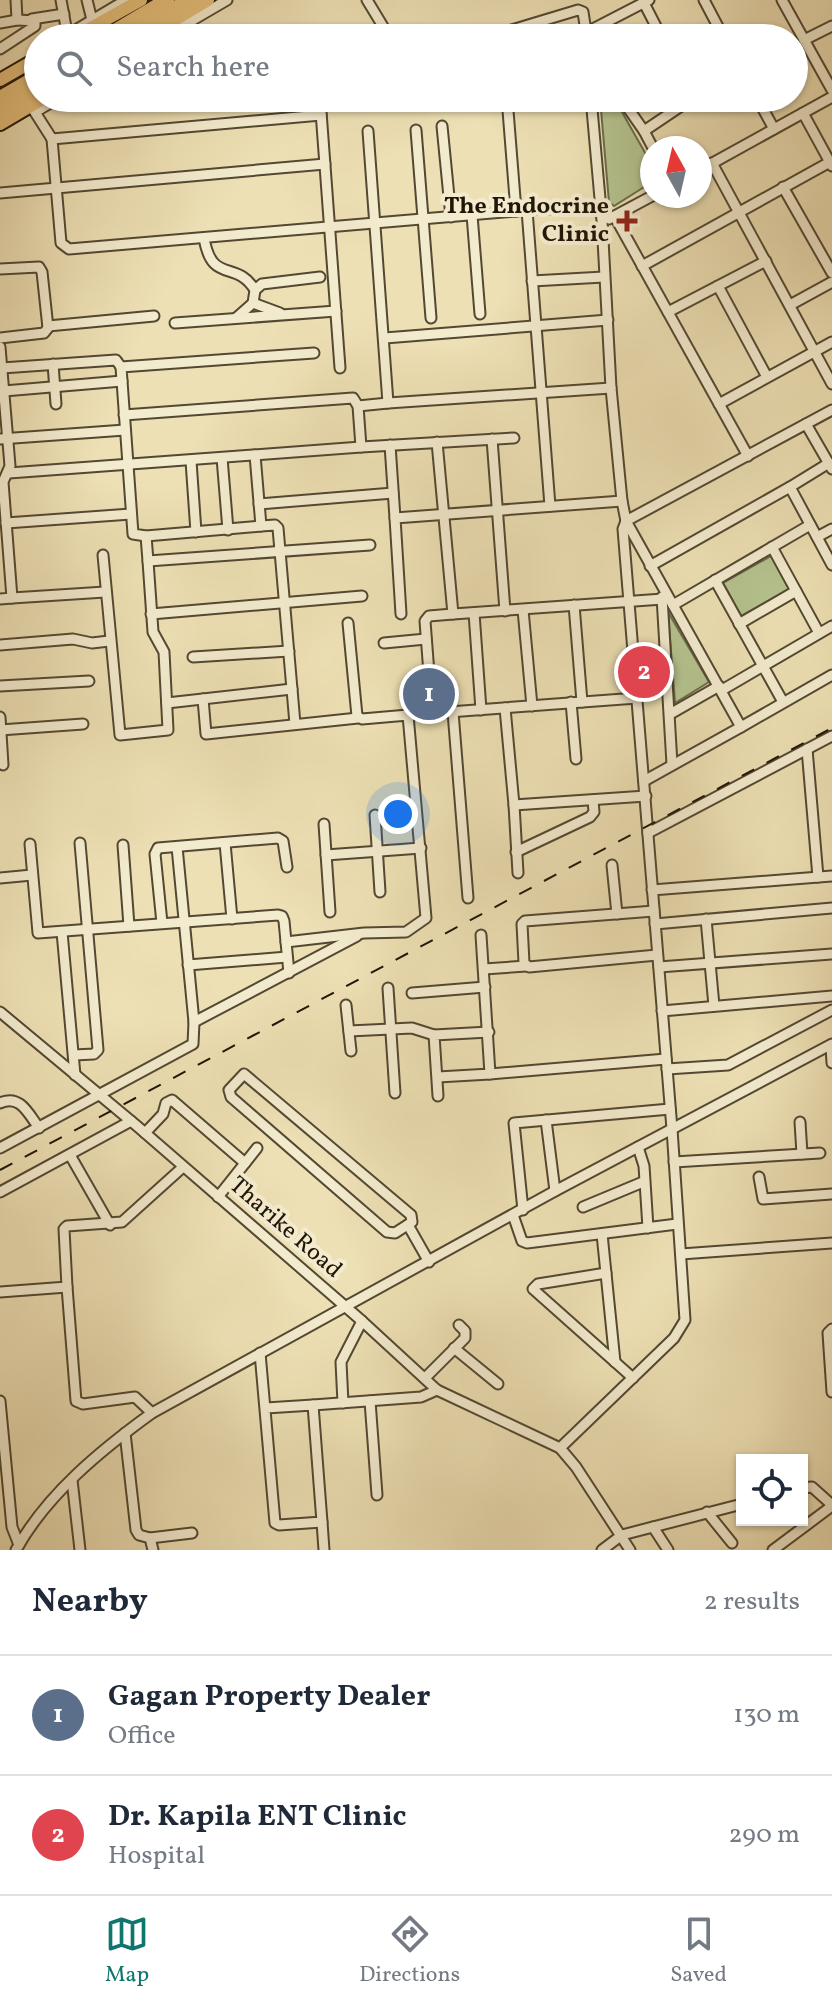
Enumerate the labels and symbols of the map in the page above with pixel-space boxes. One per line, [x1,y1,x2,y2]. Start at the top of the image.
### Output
north arrow [640,136,712,208]
place label: The Endocrine Clinic [444,190,609,252]
marker: The Endocrine Clinic [616,210,638,232]
pin: 2 [618,642,670,702]
pin: 1 [403,664,455,724]
your location [378,794,418,834]
street label: Tharike Road [221,1169,349,1287]

